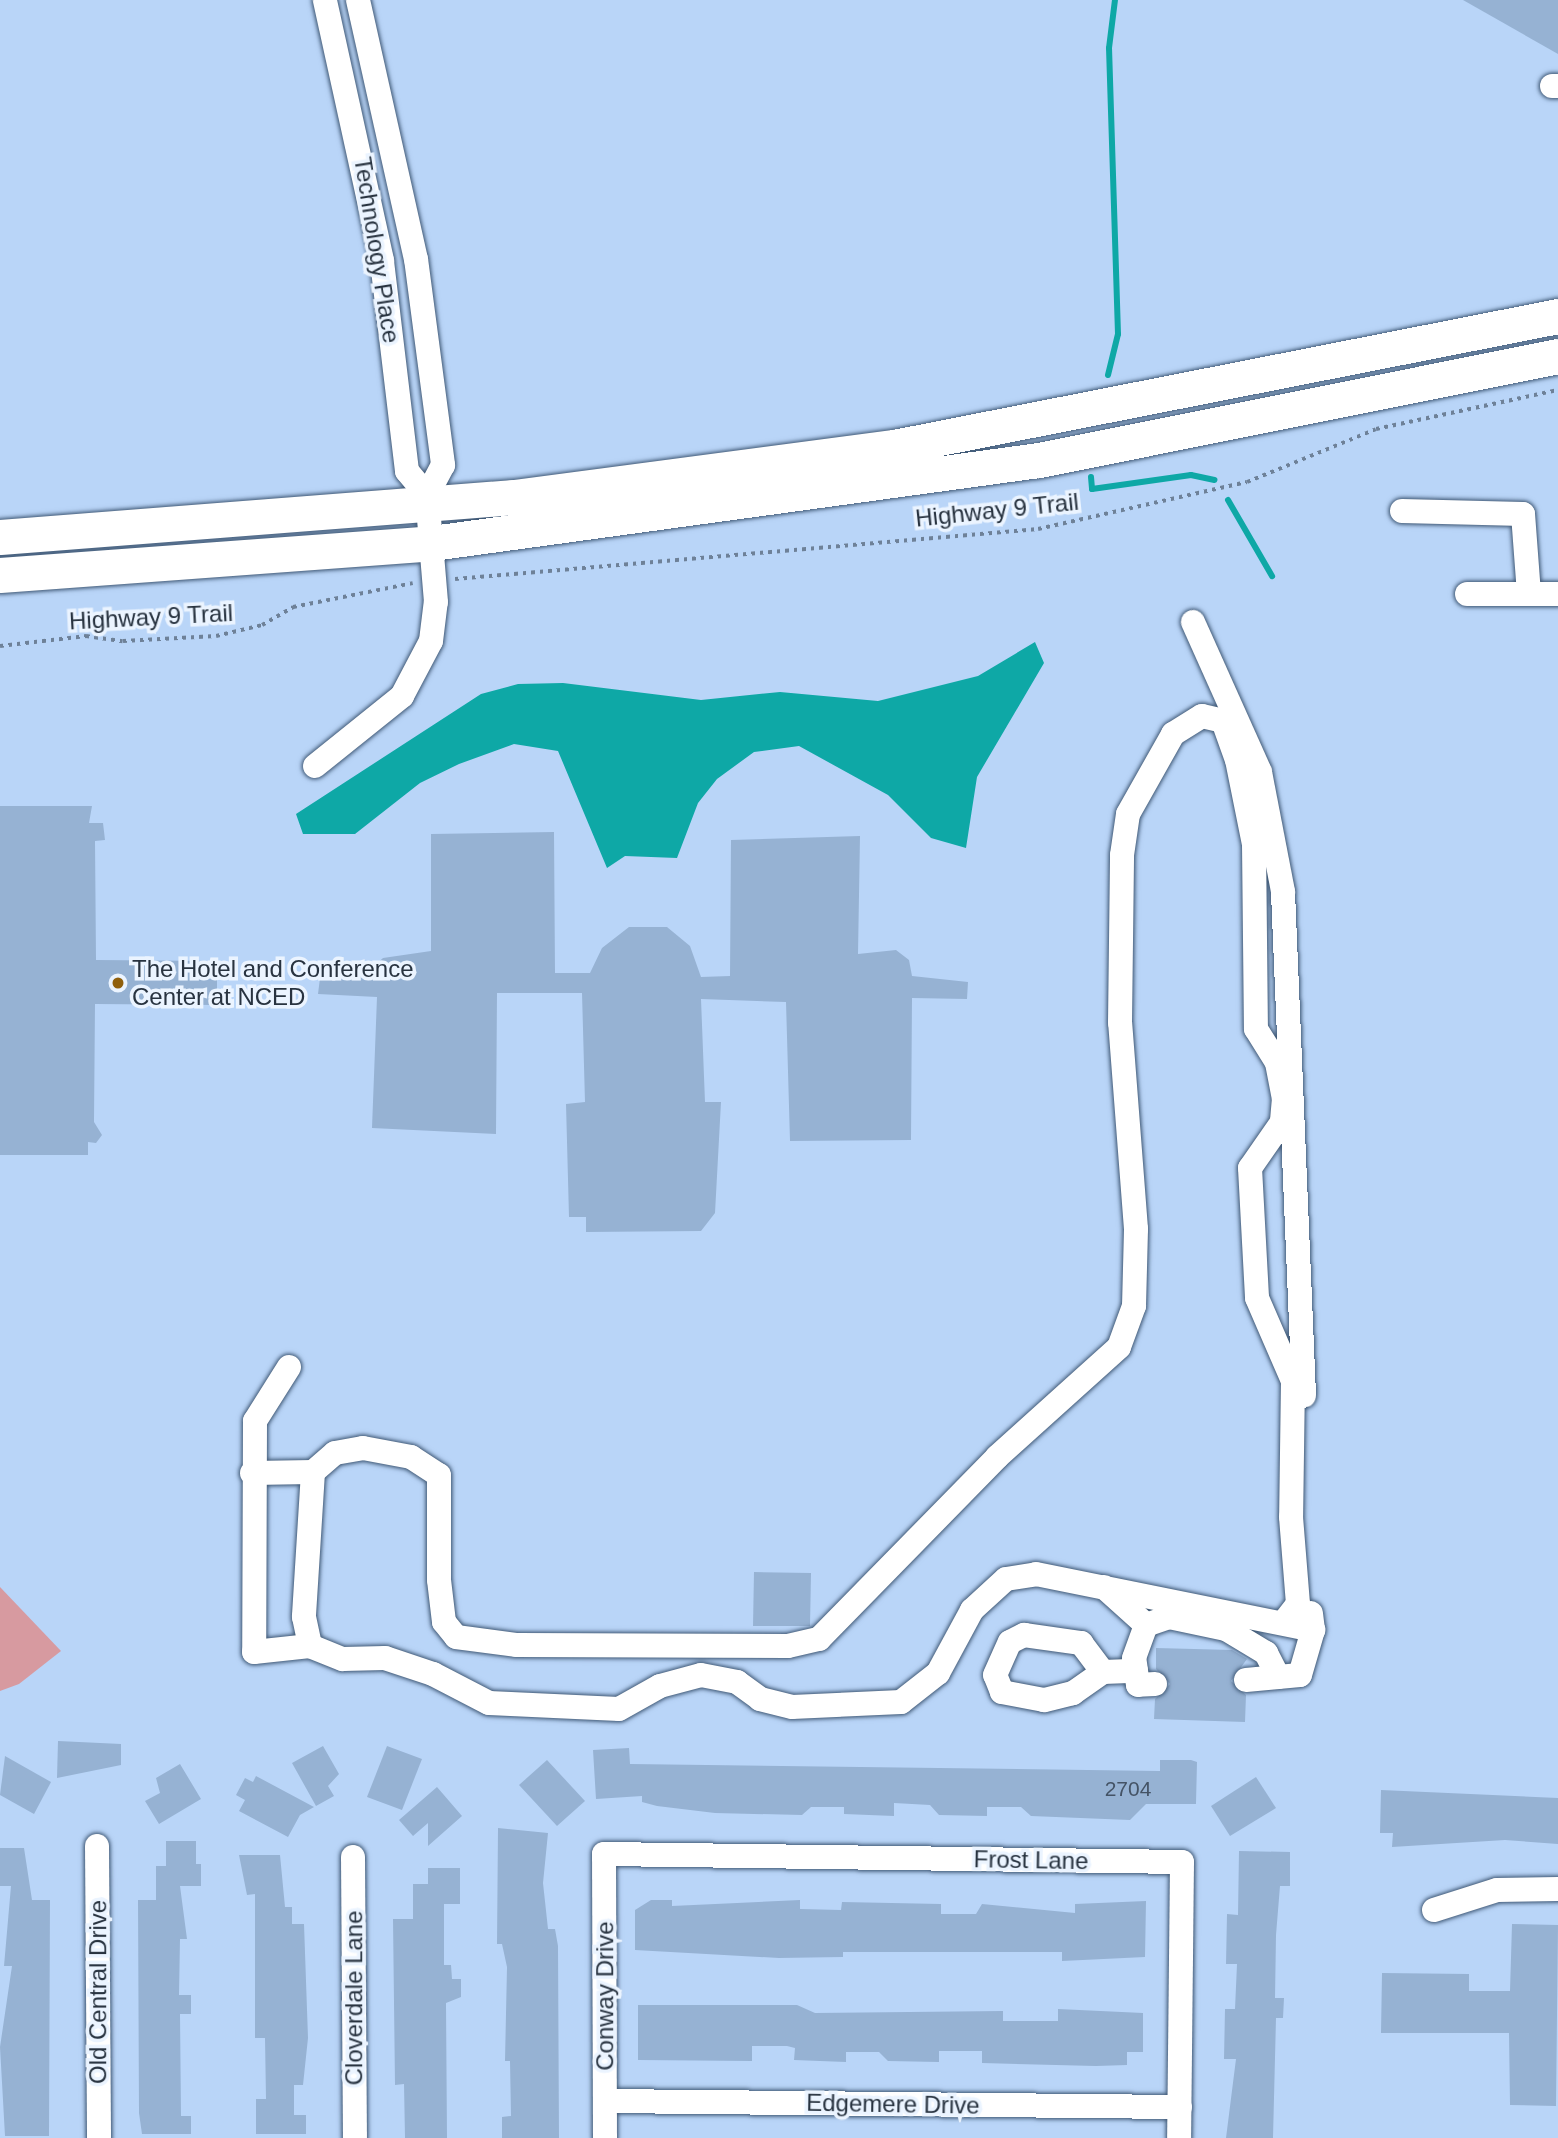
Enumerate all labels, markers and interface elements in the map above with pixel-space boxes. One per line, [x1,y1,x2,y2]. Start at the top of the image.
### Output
street label: Technology Place [348,155,406,345]
street label: Highway 9 Trail [914,487,1080,533]
street label: Highway 9 Trail [68,598,234,636]
place label: The Hotel and Conference Center at NCED [132,955,414,1011]
marker: The Hotel and Conference Center at NCED [110,975,126,991]
house number: 2704 [1105,1776,1151,1802]
street label: Frost Lane [973,1845,1089,1875]
street label: Old Central Drive [84,1900,112,2084]
street label: Cloverdale Lane [340,1911,368,2085]
street label: Conway Drive [591,1921,619,2071]
street label: Edgemere Drive [806,2088,980,2120]

